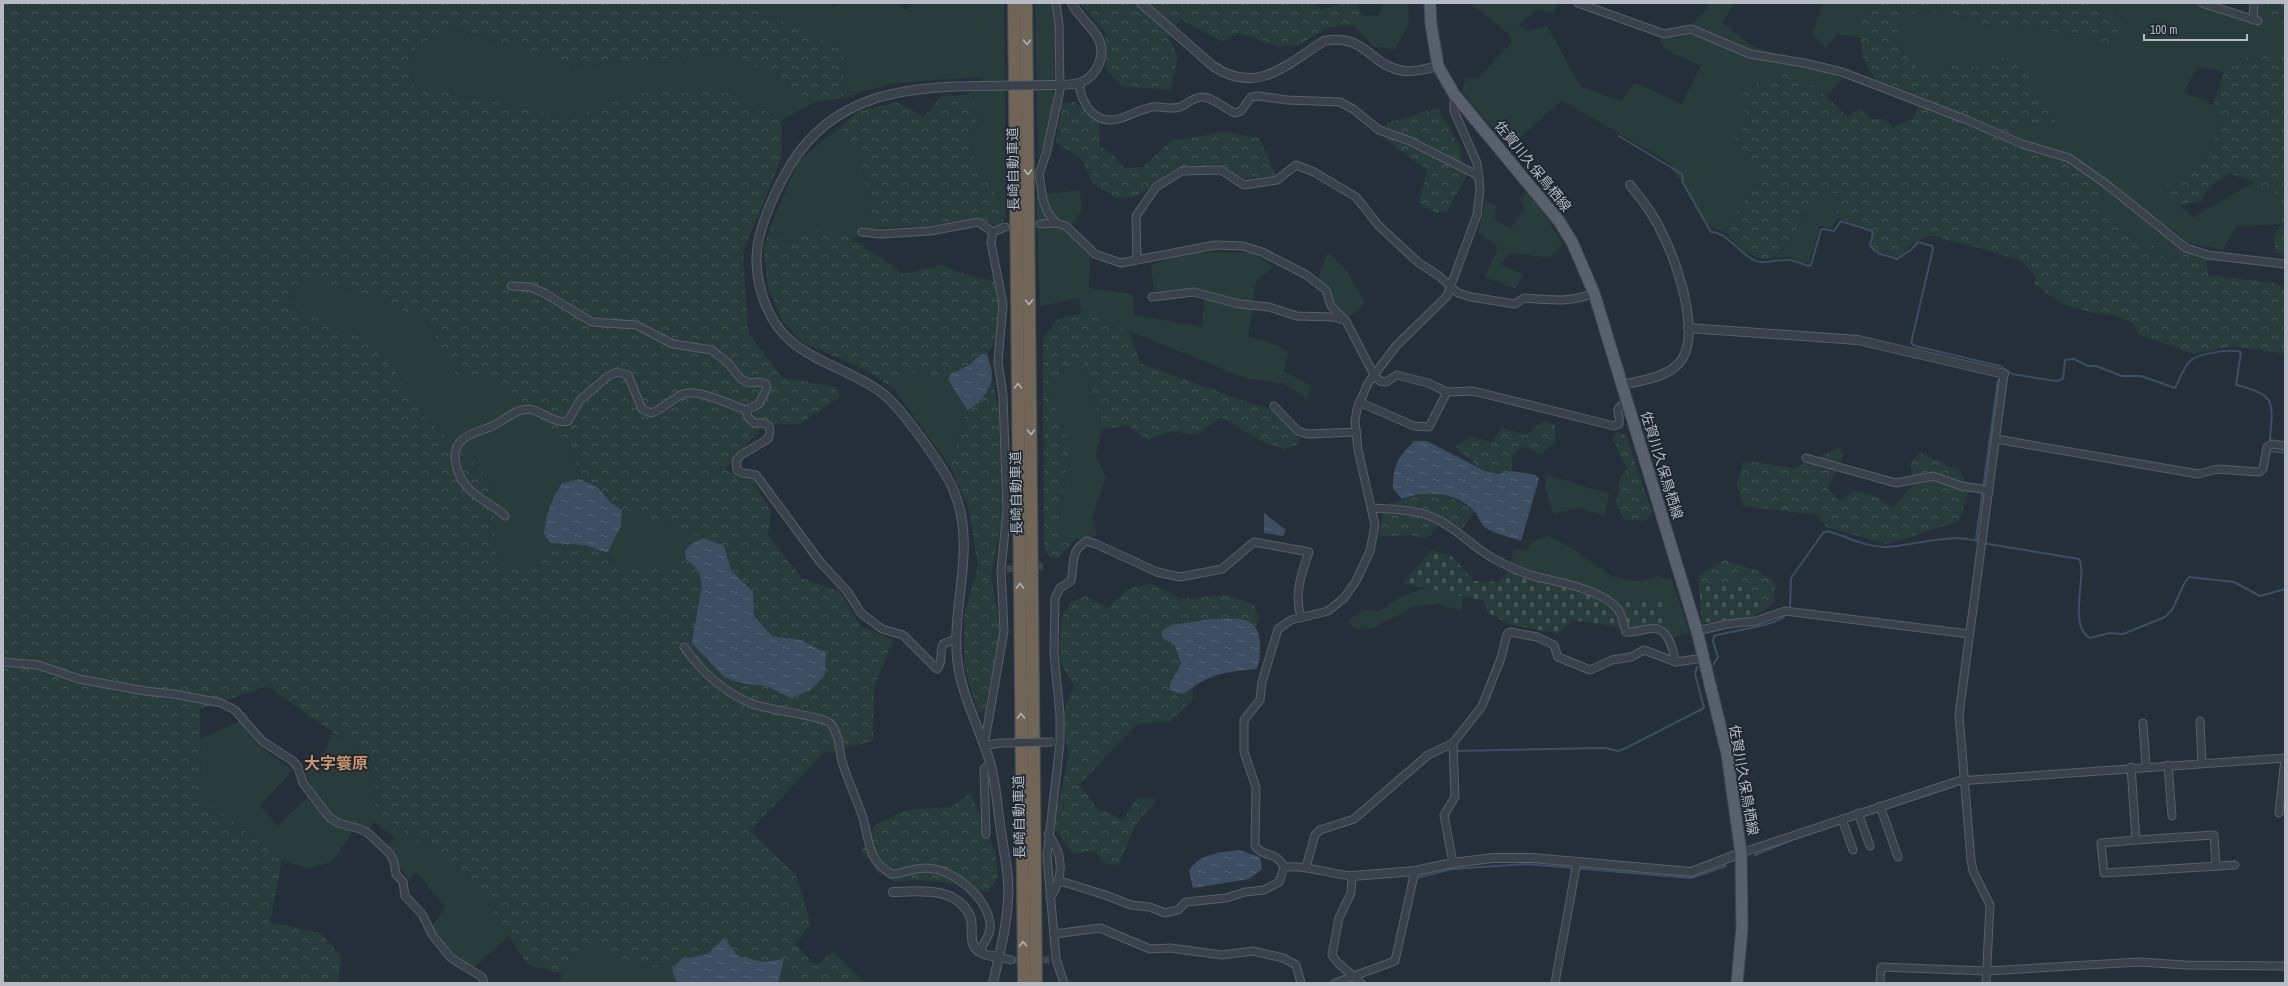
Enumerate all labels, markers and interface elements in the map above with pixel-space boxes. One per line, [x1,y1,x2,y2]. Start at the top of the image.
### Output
scale bar [2144,16,2247,42]
text: 100 m [2150,22,2177,38]
one-way arrow [1023,39,1031,45]
street label: 佐賀川久保鳥栖線 [1491,117,1575,215]
street label: 長崎自動車道 [1003,127,1023,211]
one-way arrow [1024,169,1032,175]
one-way arrow [1025,299,1033,305]
one-way arrow [1014,383,1022,389]
street label: 佐賀川久保鳥栖線 [1637,409,1687,521]
one-way arrow [1026,429,1035,435]
street label: 長崎自動車道 [1006,451,1026,535]
one-way arrow [1016,583,1024,589]
one-way arrow [1017,713,1025,719]
street label: 佐賀川久保鳥栖線 [1725,723,1763,837]
district label: 大字簑原 [304,752,368,774]
street label: 長崎自動車道 [1009,775,1029,859]
one-way arrow [1019,941,1027,947]

